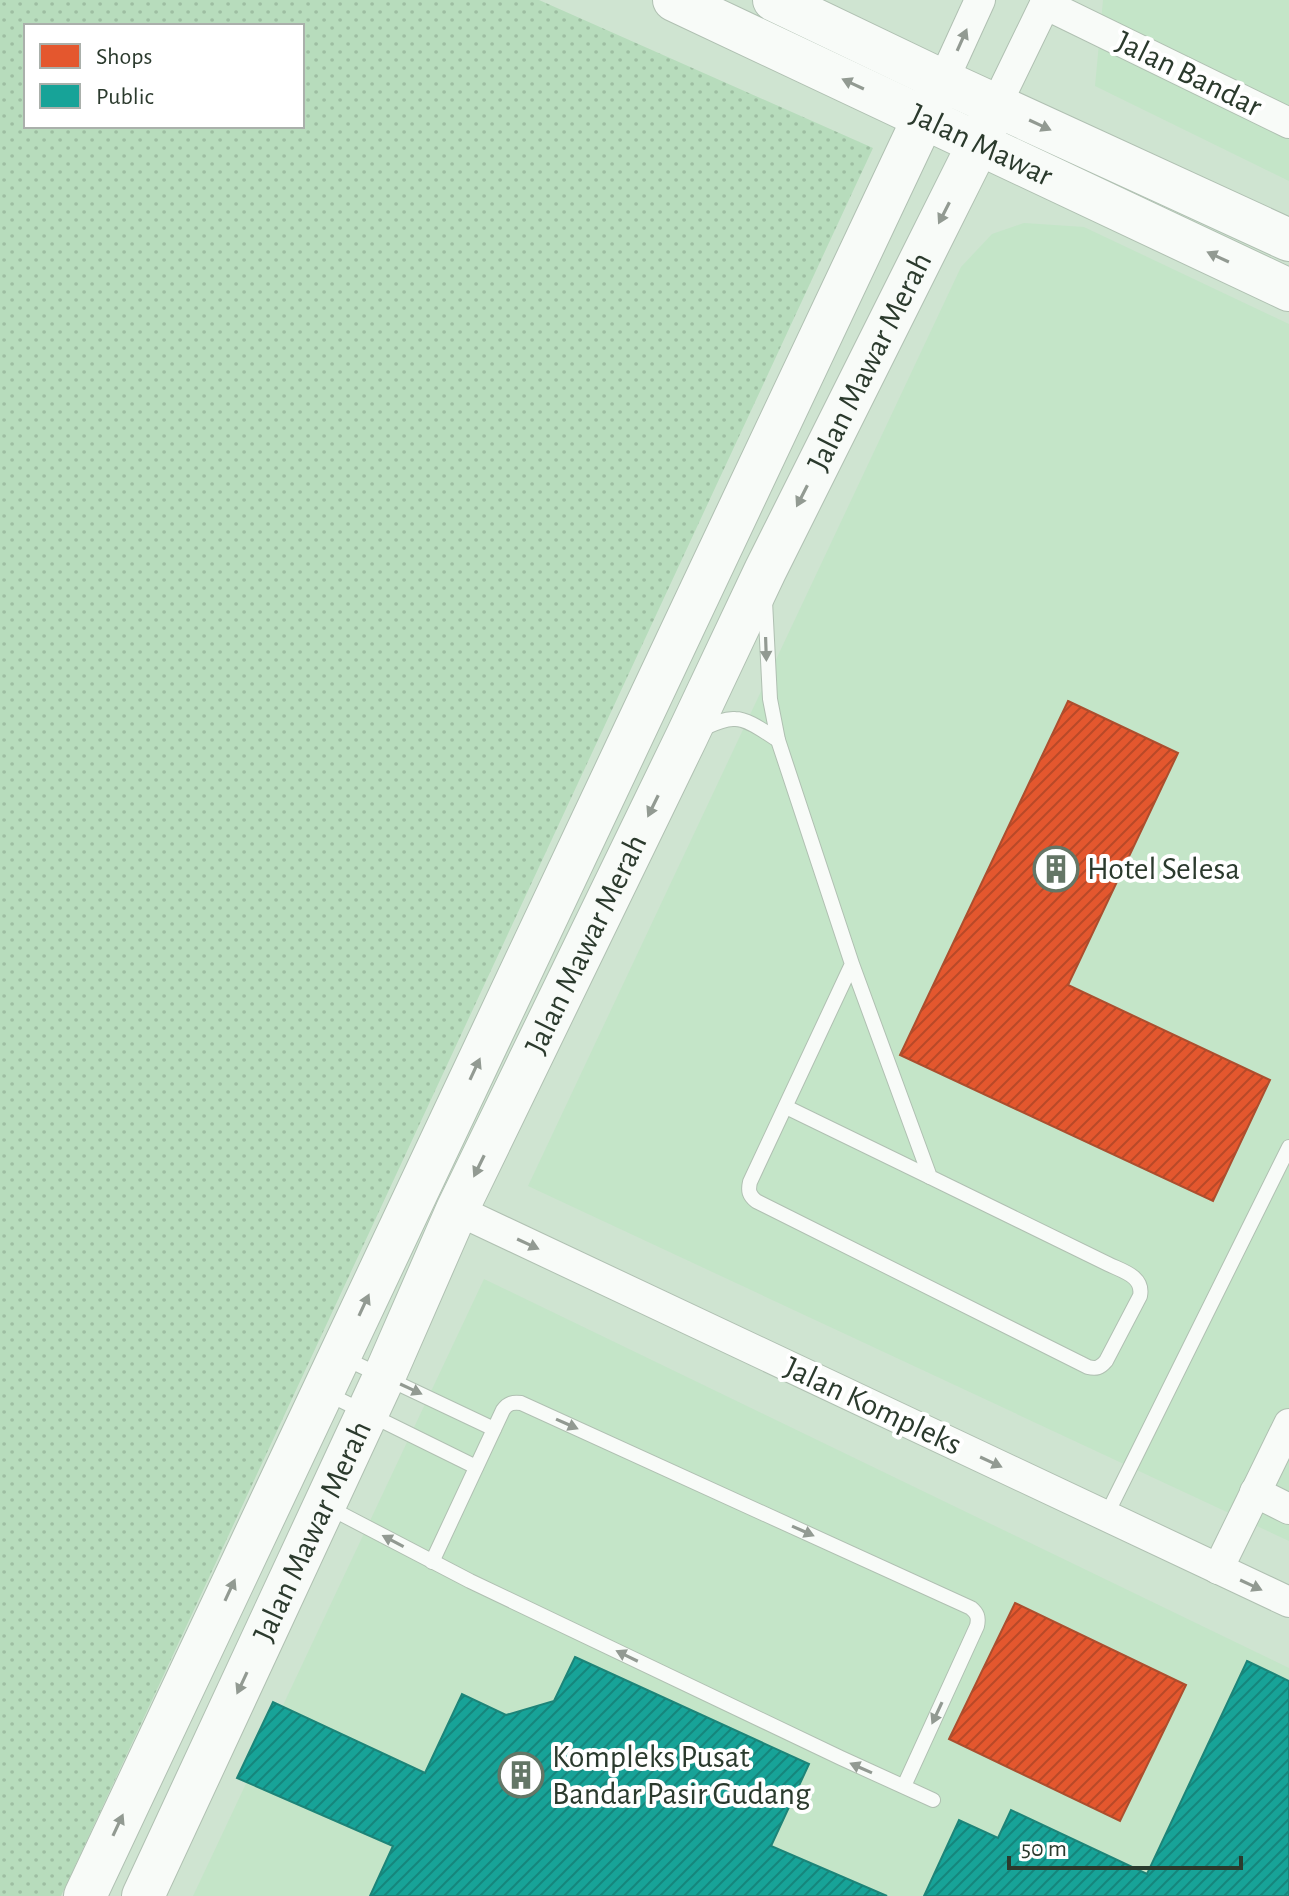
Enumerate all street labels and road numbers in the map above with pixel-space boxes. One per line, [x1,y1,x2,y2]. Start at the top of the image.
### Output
street label: Jalan Bandar [1111,25,1268,123]
street label: Jalan Mawar [905,98,1058,192]
street label: Jalan Mawar Merah [802,247,938,476]
street label: Jalan Mawar Merah [519,829,653,1059]
street label: Jalan Kompleks [780,1351,966,1461]
street label: Jalan Mawar Merah [247,1416,377,1647]

